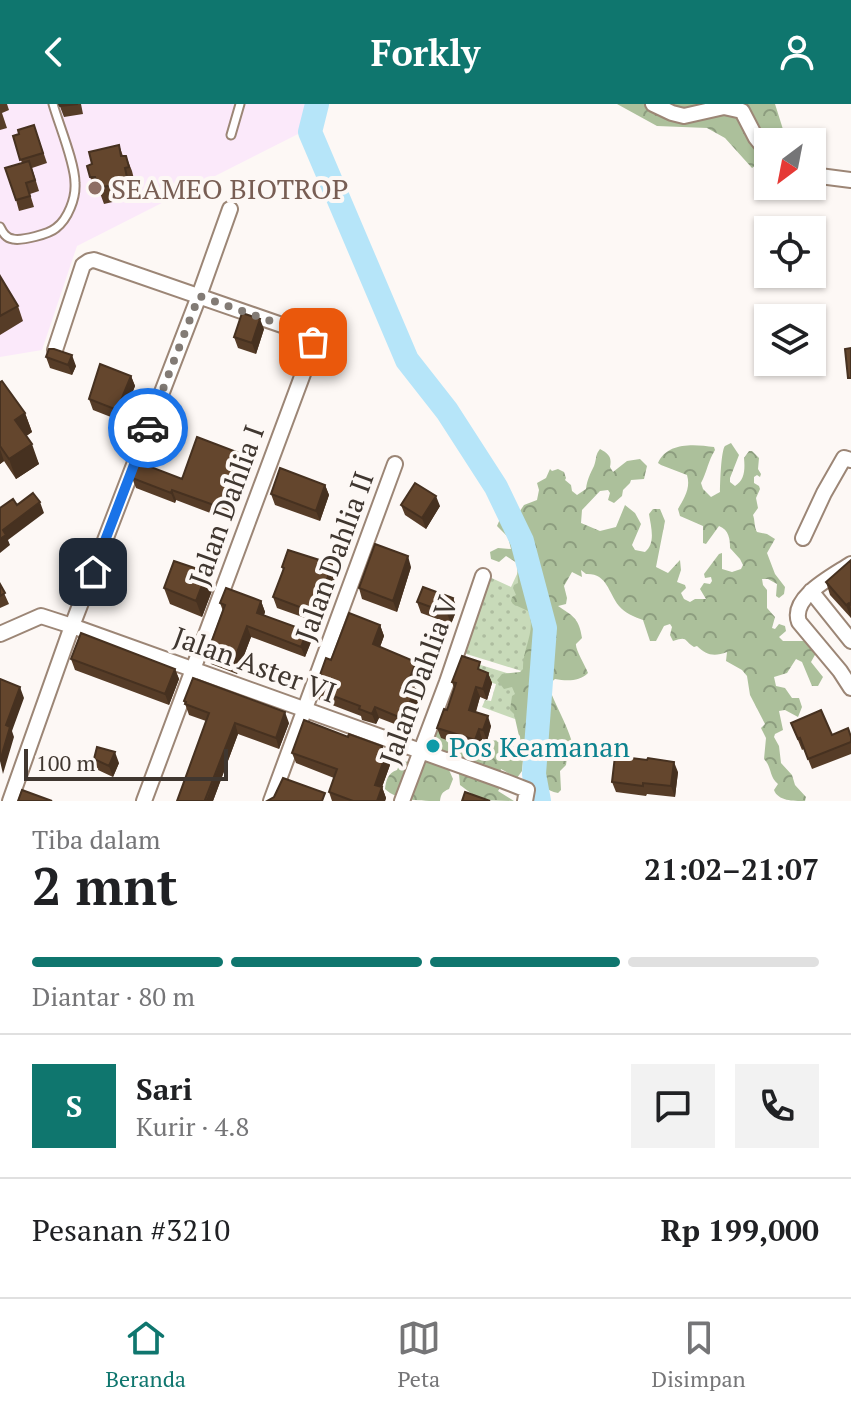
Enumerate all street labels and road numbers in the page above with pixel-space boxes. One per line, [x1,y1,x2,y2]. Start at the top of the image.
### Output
street label: Jalan Dahlia I [180,420,272,590]
street label: Jalan Dahlia II [286,466,382,646]
street label: Jalan Dahlia V [370,590,466,769]
street label: Jalan Aster VI [168,617,342,711]

